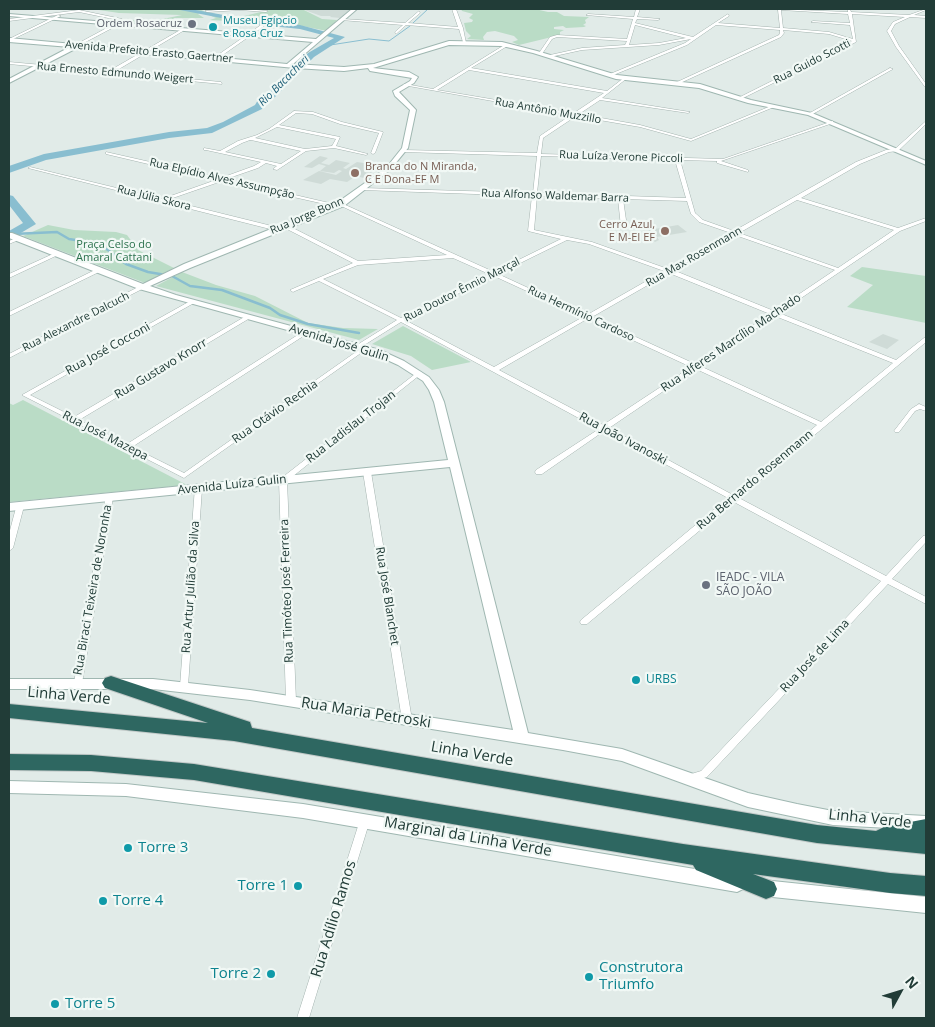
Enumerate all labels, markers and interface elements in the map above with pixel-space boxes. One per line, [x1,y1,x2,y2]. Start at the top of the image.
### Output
place label: Museu Egípcio e Rosa Cruz [223,14,297,40]
place label: Ordem Rosacruz [97,17,182,31]
marker: Ordem Rosacruz [186,18,198,30]
marker: Museu Egípcio e Rosa Cruz [207,21,219,33]
street label: Rua Guido Scotti [771,37,853,87]
street label: Avenida Prefeito Erasto Gaertner [64,38,234,66]
water label: Rio Bacacheri [256,53,312,109]
street label: Rua Ernesto Edmundo Weigert [36,60,194,86]
street label: Rua Antônio Muzzillo [494,95,602,127]
street label: Rua Luíza Verone Piccoli [559,148,683,166]
street label: Rua Elpídio Alves Assumpção [148,156,296,202]
place label: Branca do N Miranda, C E Dona-EF M [365,160,477,186]
marker: Branca do N Miranda, C E Dona-EF M [349,167,361,179]
street label: Rua Júlia Skora [116,182,192,214]
street label: Rua Alfonso Waldemar Barra [481,187,629,205]
street label: Rua Jorge Bonn [268,195,346,237]
place label: Cerro Azul, E M-EI EF [599,218,655,244]
street label: Rua Max Rosenmann [644,224,744,290]
marker: Cerro Azul, E M-EI EF [659,225,671,237]
park label: Praça Celso do Amaral Cattani [76,238,152,264]
street label: Rua Doutor Ênnio Marçal [402,255,522,325]
street label: Rua Hermínio Cardoso [526,284,636,344]
street label: Rua Alexandre Dalcuch [20,289,132,355]
street label: Rua Alferes Marcílio Machado [658,291,804,395]
street label: Rua José Cocconi [63,320,153,378]
street label: Avenida José Gulin [287,321,391,365]
street label: Rua Gustavo Knorr [112,336,210,402]
street label: Rua Otávio Rechia [229,377,321,447]
street label: Rua Ladislau Trojan [303,388,399,466]
street label: Rua José Mazepa [60,408,150,464]
street label: Rua João Ivanoski [577,410,669,468]
street label: Rua Bernardo Rosenmann [694,427,816,533]
street label: Avenida Luíza Gulin [177,472,287,498]
street label: Rua Biraci Teixeira de Noronha [71,504,115,676]
street label: Rua Timóteo José Ferreira [277,519,297,663]
street label: Rua Artur Julião da Silva [179,520,203,654]
street label: Rua José Blanchet [372,546,402,646]
place label: IEADC - VILA SÃO JOÃO [716,571,784,599]
marker: IEADC - VILA SÃO JOÃO [700,579,712,591]
street label: Rua José de Lima [777,616,853,696]
place label: URBS [646,673,676,687]
marker: URBS [630,674,642,686]
street label: Linha Verde [27,683,111,709]
street label: Rua Maria Petroski [300,694,432,732]
street label: Linha Verde [429,738,515,770]
street label: Linha Verde [828,806,912,832]
street label: Marginal da Linha Verde [383,813,553,861]
place label: Torre 3 [138,839,188,857]
marker: Torre 3 [122,842,134,854]
street label: Rua Adílio Ramos [308,858,360,980]
place label: Torre 1 [238,877,288,895]
marker: Torre 1 [292,880,304,892]
place label: Torre 4 [113,892,163,910]
marker: Torre 4 [97,895,109,907]
place label: Construtora Triumfo [599,959,683,994]
place label: Torre 2 [211,965,261,983]
north arrow [875,967,925,1017]
marker: Torre 2 [265,968,277,980]
marker: Construtora Triumfo [583,971,595,983]
text: N [901,972,923,993]
place label: Torre 5 [65,995,115,1013]
marker: Torre 5 [49,998,61,1010]

